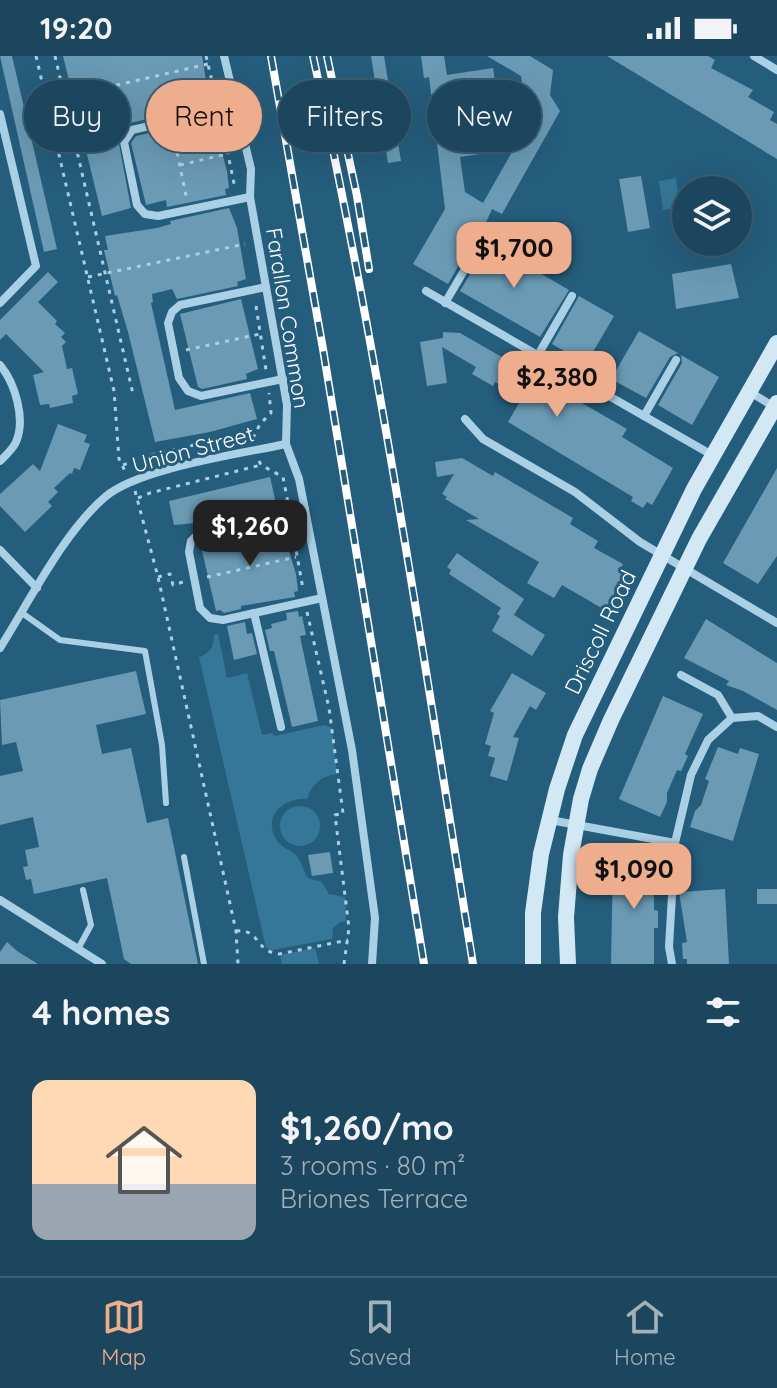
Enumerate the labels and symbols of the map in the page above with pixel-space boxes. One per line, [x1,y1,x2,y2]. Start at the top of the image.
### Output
pin: $1,700 [449,222,579,290]
street label: Farallon Common [260,226,316,410]
pin: $2,380 [492,351,622,419]
street label: Union Street [129,419,257,479]
pin: $1,260 [185,500,315,568]
street label: Driscoll Road [558,565,642,699]
pin: $1,090 [569,843,699,911]

